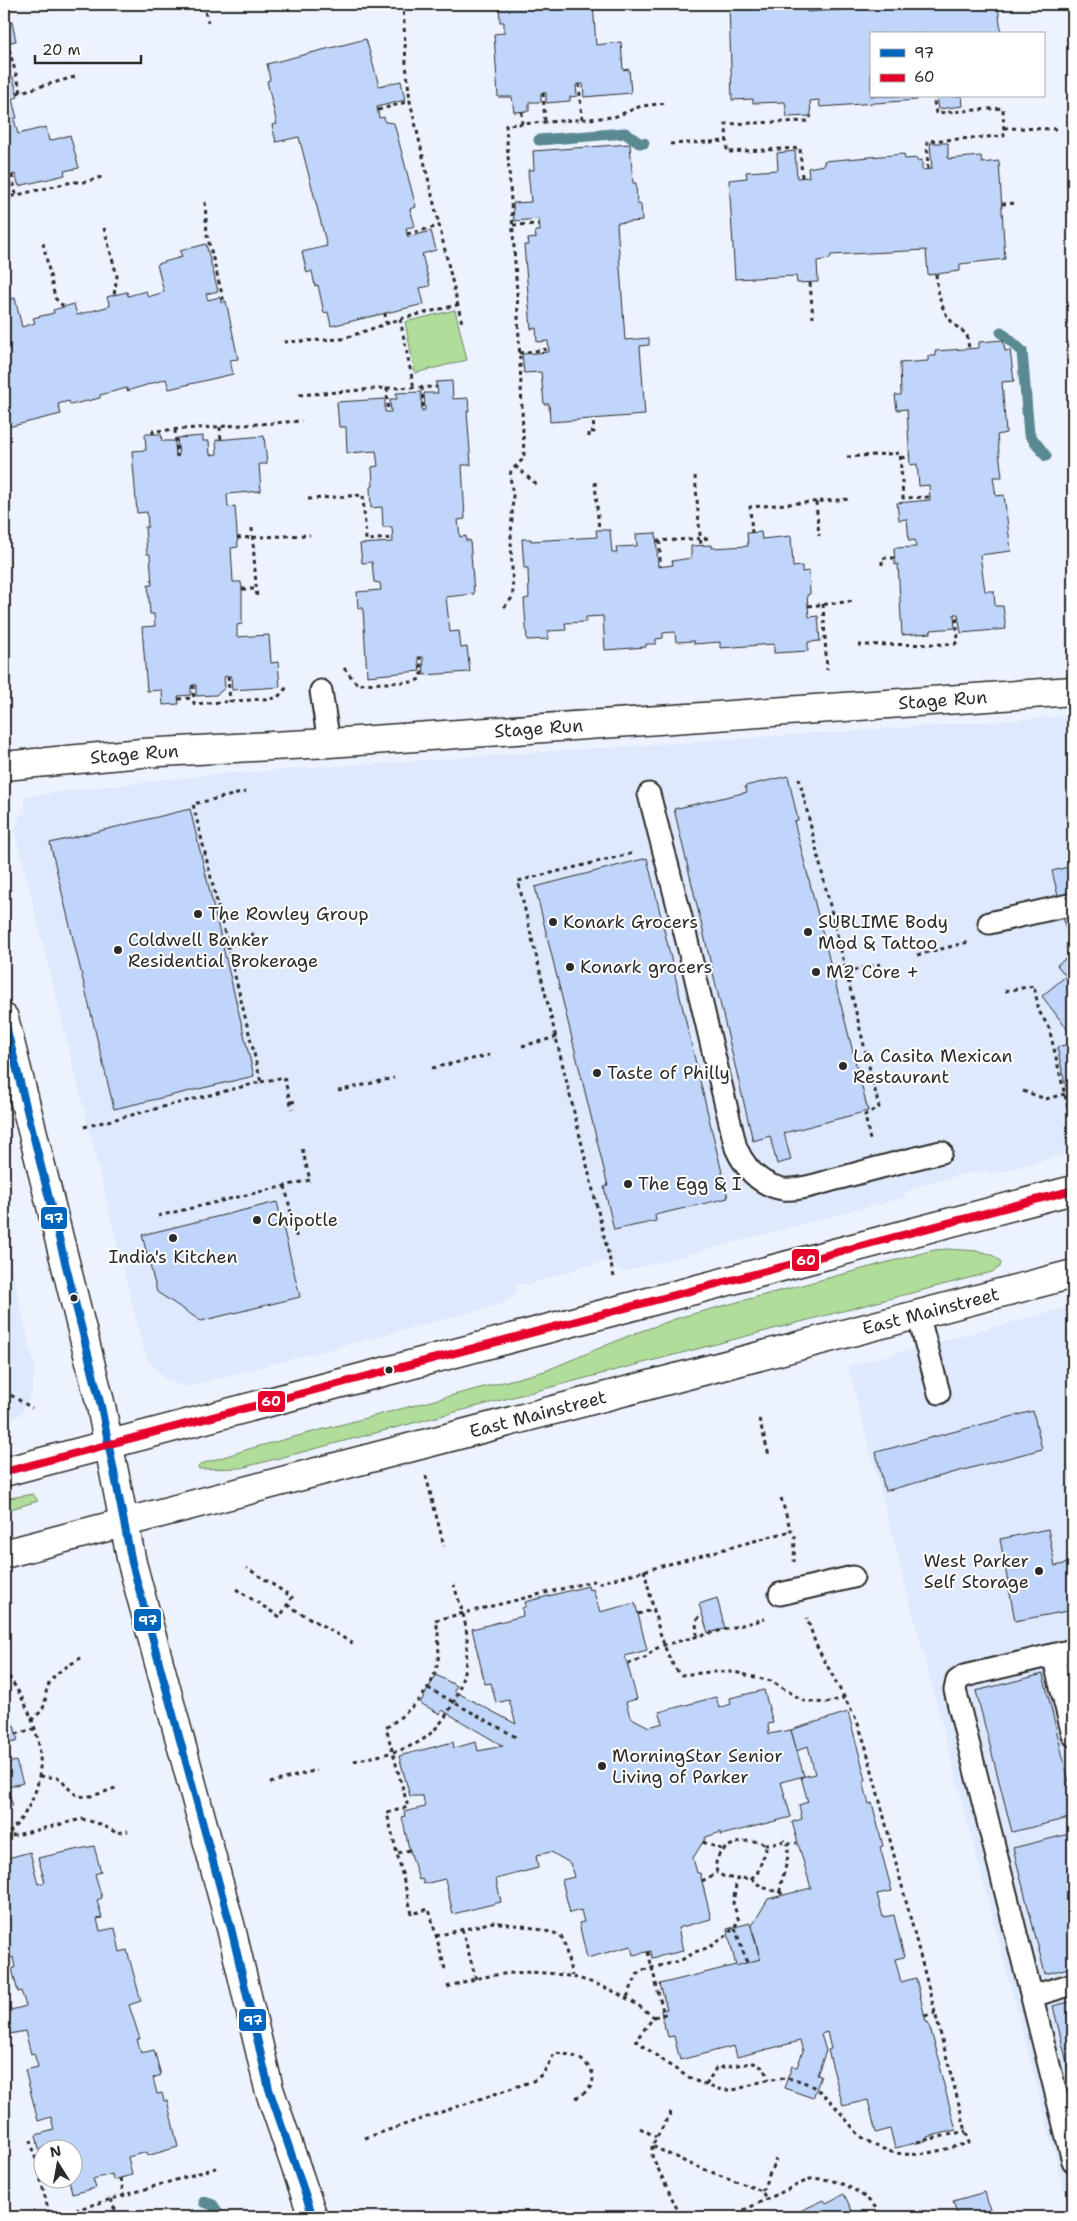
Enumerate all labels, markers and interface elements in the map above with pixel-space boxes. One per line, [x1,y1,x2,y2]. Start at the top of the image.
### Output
scale bar [35,32,141,64]
legend [870,32,1044,98]
text: 20 m [42,40,81,60]
text: 97 [914,43,934,63]
text: 60 [914,67,935,87]
street label: Stage Run [897,685,988,715]
street label: Stage Run [493,713,584,743]
street label: Stage Run [89,739,179,770]
place label: The Rowley Group [208,902,369,926]
marker: The Rowley Group [192,908,204,920]
place label: Konark Grocers [563,910,698,934]
place label: SUBLIME Body Mod & Tattoo [818,910,948,955]
marker: Konark Grocers [547,916,559,928]
marker: SUBLIME Body Mod & Tattoo [802,926,814,938]
place label: Coldwell Banker Residential Brokerage [128,928,318,973]
marker: Coldwell Banker Residential Brokerage [112,944,124,956]
place label: Konark grocers [580,955,712,979]
place label: M2 Core + [826,960,919,984]
marker: Konark grocers [564,961,576,973]
marker: M2 Core + [810,966,822,978]
place label: La Casita Mexican Restaurant [853,1044,1013,1089]
marker: La Casita Mexican Restaurant [837,1060,849,1072]
place label: Taste of Philly [607,1061,730,1085]
marker: Taste of Philly [591,1067,603,1079]
place label: The Egg & I [638,1172,742,1196]
marker: The Egg & I [622,1178,634,1190]
line badge: 97 [40,1206,68,1230]
place label: Chipotle [267,1208,338,1232]
text: 97 [44,1209,64,1227]
marker: Chipotle [251,1214,263,1226]
marker: India's Kitchen [167,1232,179,1244]
place label: India's Kitchen [108,1245,238,1269]
line badge: 60 [791,1248,820,1272]
text: 60 [796,1251,816,1269]
street label: East Mainstreet [860,1282,1002,1341]
unlabelled marker [69,1293,79,1303]
unlabelled marker [384,1365,394,1375]
street label: East Mainstreet [467,1385,609,1444]
line badge: 60 [257,1390,286,1413]
text: 60 [261,1392,281,1410]
place label: West Parker Self Storage [924,1549,1029,1594]
marker: West Parker Self Storage [1033,1565,1045,1577]
line badge: 97 [133,1608,162,1632]
text: 97 [138,1611,158,1629]
place label: MorningStar Senior Living of Parker [612,1744,783,1789]
marker: MorningStar Senior Living of Parker [596,1760,608,1772]
line badge: 97 [238,2008,267,2032]
text: 97 [243,2011,263,2029]
north arrow [32,2138,82,2188]
text: N [48,2141,63,2161]

